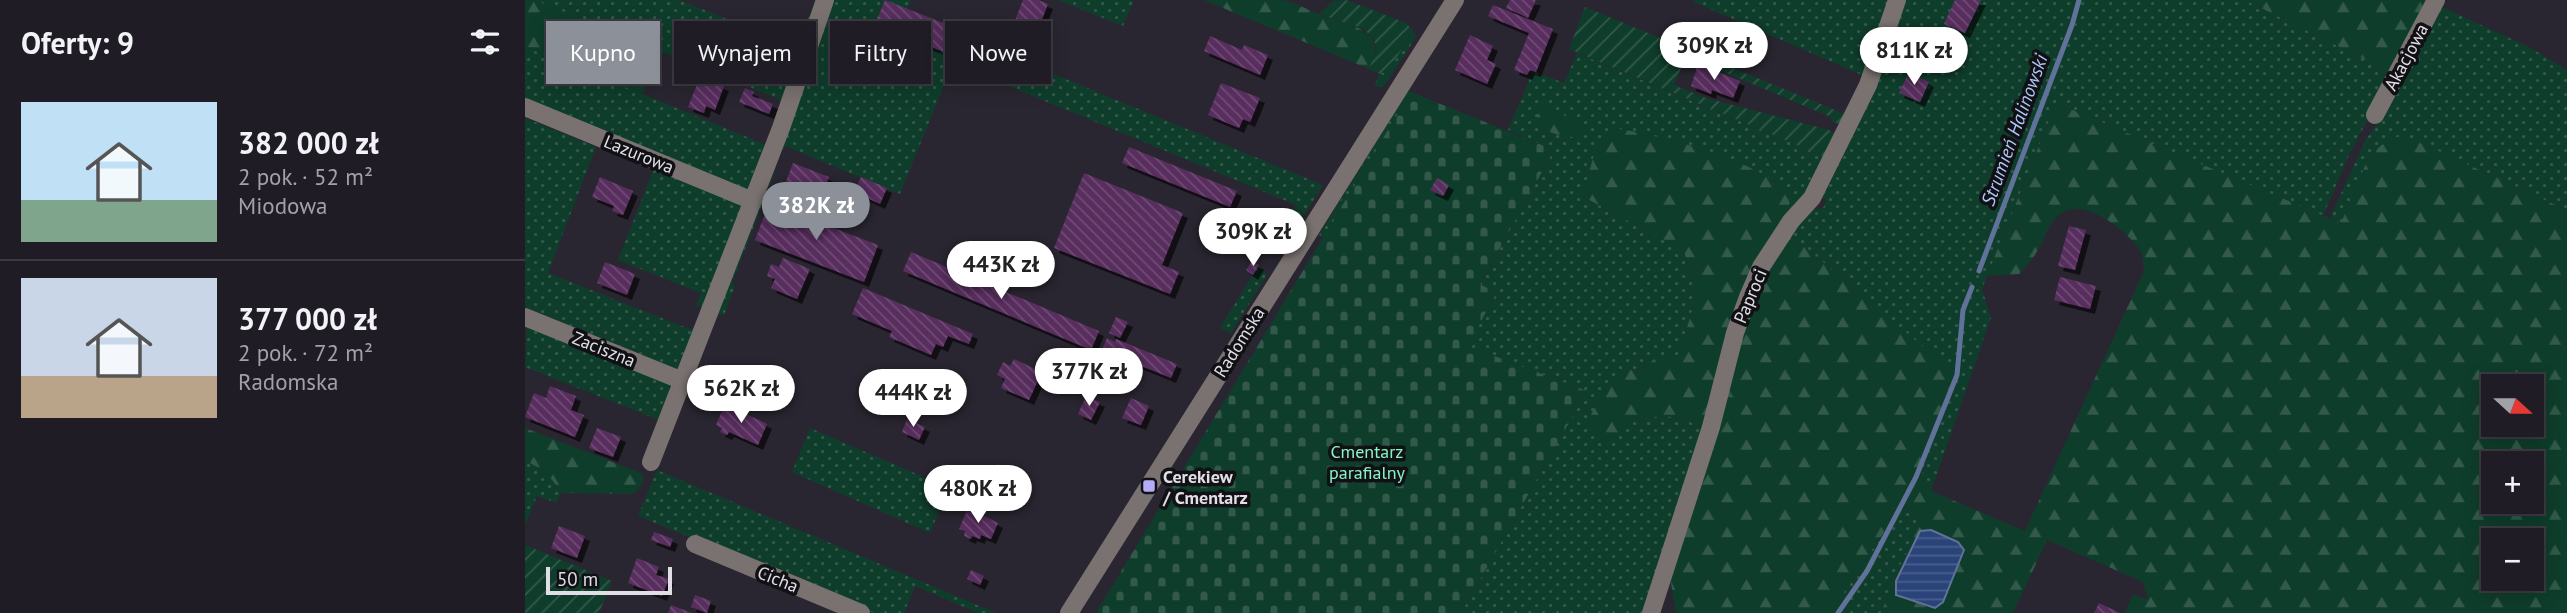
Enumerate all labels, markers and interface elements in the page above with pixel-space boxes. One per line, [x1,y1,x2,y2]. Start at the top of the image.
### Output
street label: Akacjowa [2379,20,2433,94]
chip: Kupno [546,21,660,84]
chip: Wynajem [674,21,816,84]
chip: Filtry [830,21,931,84]
chip: Nowe [945,21,1051,84]
pin: 309K zł [1649,22,1779,82]
text: Oferty: 9 [21,23,134,62]
icon: filters [466,23,504,61]
pin: 811K zł [1849,28,1979,87]
text: 309K zł [1676,30,1752,59]
text: 811K zł [1876,35,1952,64]
water label: Strumień Halinowski [1975,50,2053,209]
text: 382 000 zł [238,123,379,162]
icon: home [77,130,161,214]
street label: Lazurowa [601,130,677,178]
text: 2 pok. · 52 m² [238,162,373,191]
pin: 382K zł [751,182,881,242]
text: 382K zł [778,190,854,219]
text: Miodowa [238,191,327,220]
pin: 309K zł [1188,208,1318,268]
text: 309K zł [1215,216,1291,245]
pin: 443K zł [936,242,1066,301]
text: 443K zł [963,249,1039,278]
street label: Paproci [1728,265,1772,327]
text: 377 000 zł [238,299,377,338]
street label: Radomska [1208,303,1270,381]
icon: home [77,306,161,390]
street label: Zaciszna [569,326,639,372]
text: 2 pok. · 72 m² [238,338,373,367]
pin: 377K zł [1024,348,1154,408]
text: 377K zł [1051,356,1127,385]
pin: 562K zł [676,366,806,425]
text: Radomska [238,367,338,396]
pin: 444K zł [848,370,978,429]
text: 562K zł [703,373,779,402]
north arrow [2481,374,2545,438]
map controls [2481,374,2544,591]
text: 444K zł [875,377,951,406]
park label: Cmentarz parafialny [1329,440,1406,484]
button: + [2481,451,2544,514]
place label: Cerekiew / Cmentarz [1162,465,1248,509]
pin: 480K zł [913,466,1043,525]
text: 480K zł [940,473,1016,502]
marker: Cerekiew / Cmentarz [1141,478,1157,494]
button: − [2481,528,2544,591]
street label: Cicha [754,560,802,598]
scale bar [546,564,672,596]
text: 50 m [557,567,598,591]

